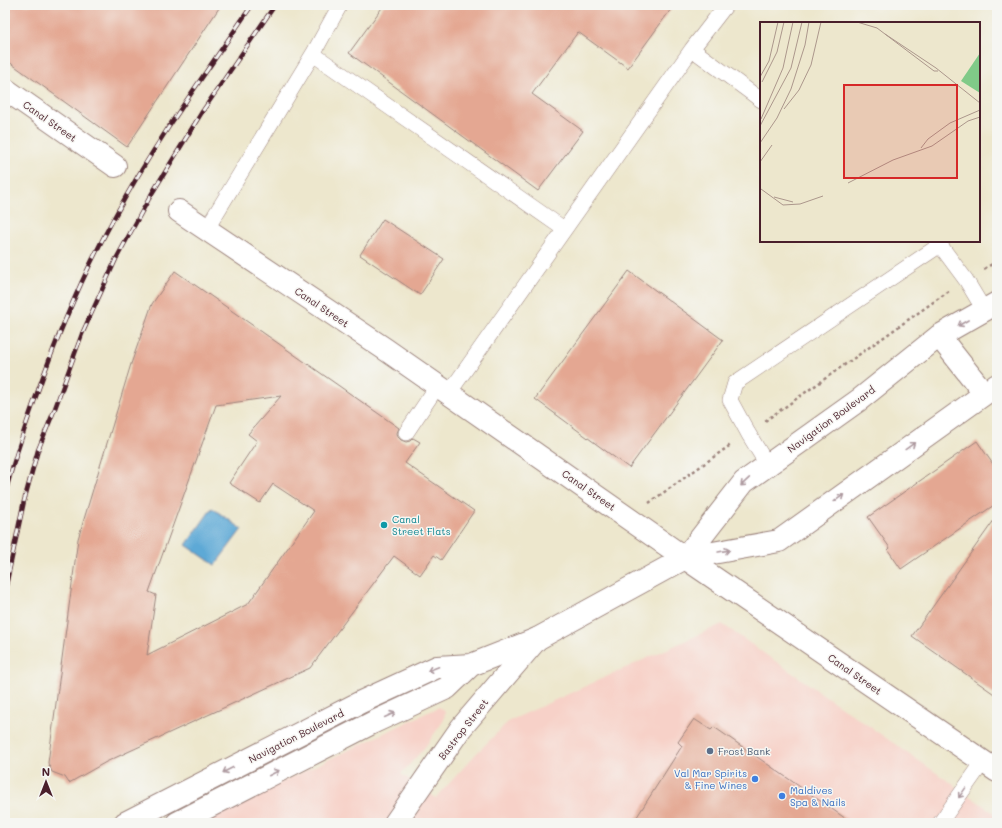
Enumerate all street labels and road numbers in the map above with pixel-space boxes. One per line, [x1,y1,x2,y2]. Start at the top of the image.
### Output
street label: Canal Street [20,97,80,145]
street label: Canal Street [292,284,352,330]
street label: Navigation Boulevard [784,382,878,456]
street label: Canal Street [559,466,619,514]
street label: Canal Street [825,650,885,698]
street label: Bastrop Street [435,696,491,762]
street label: Navigation Boulevard [246,706,346,766]

